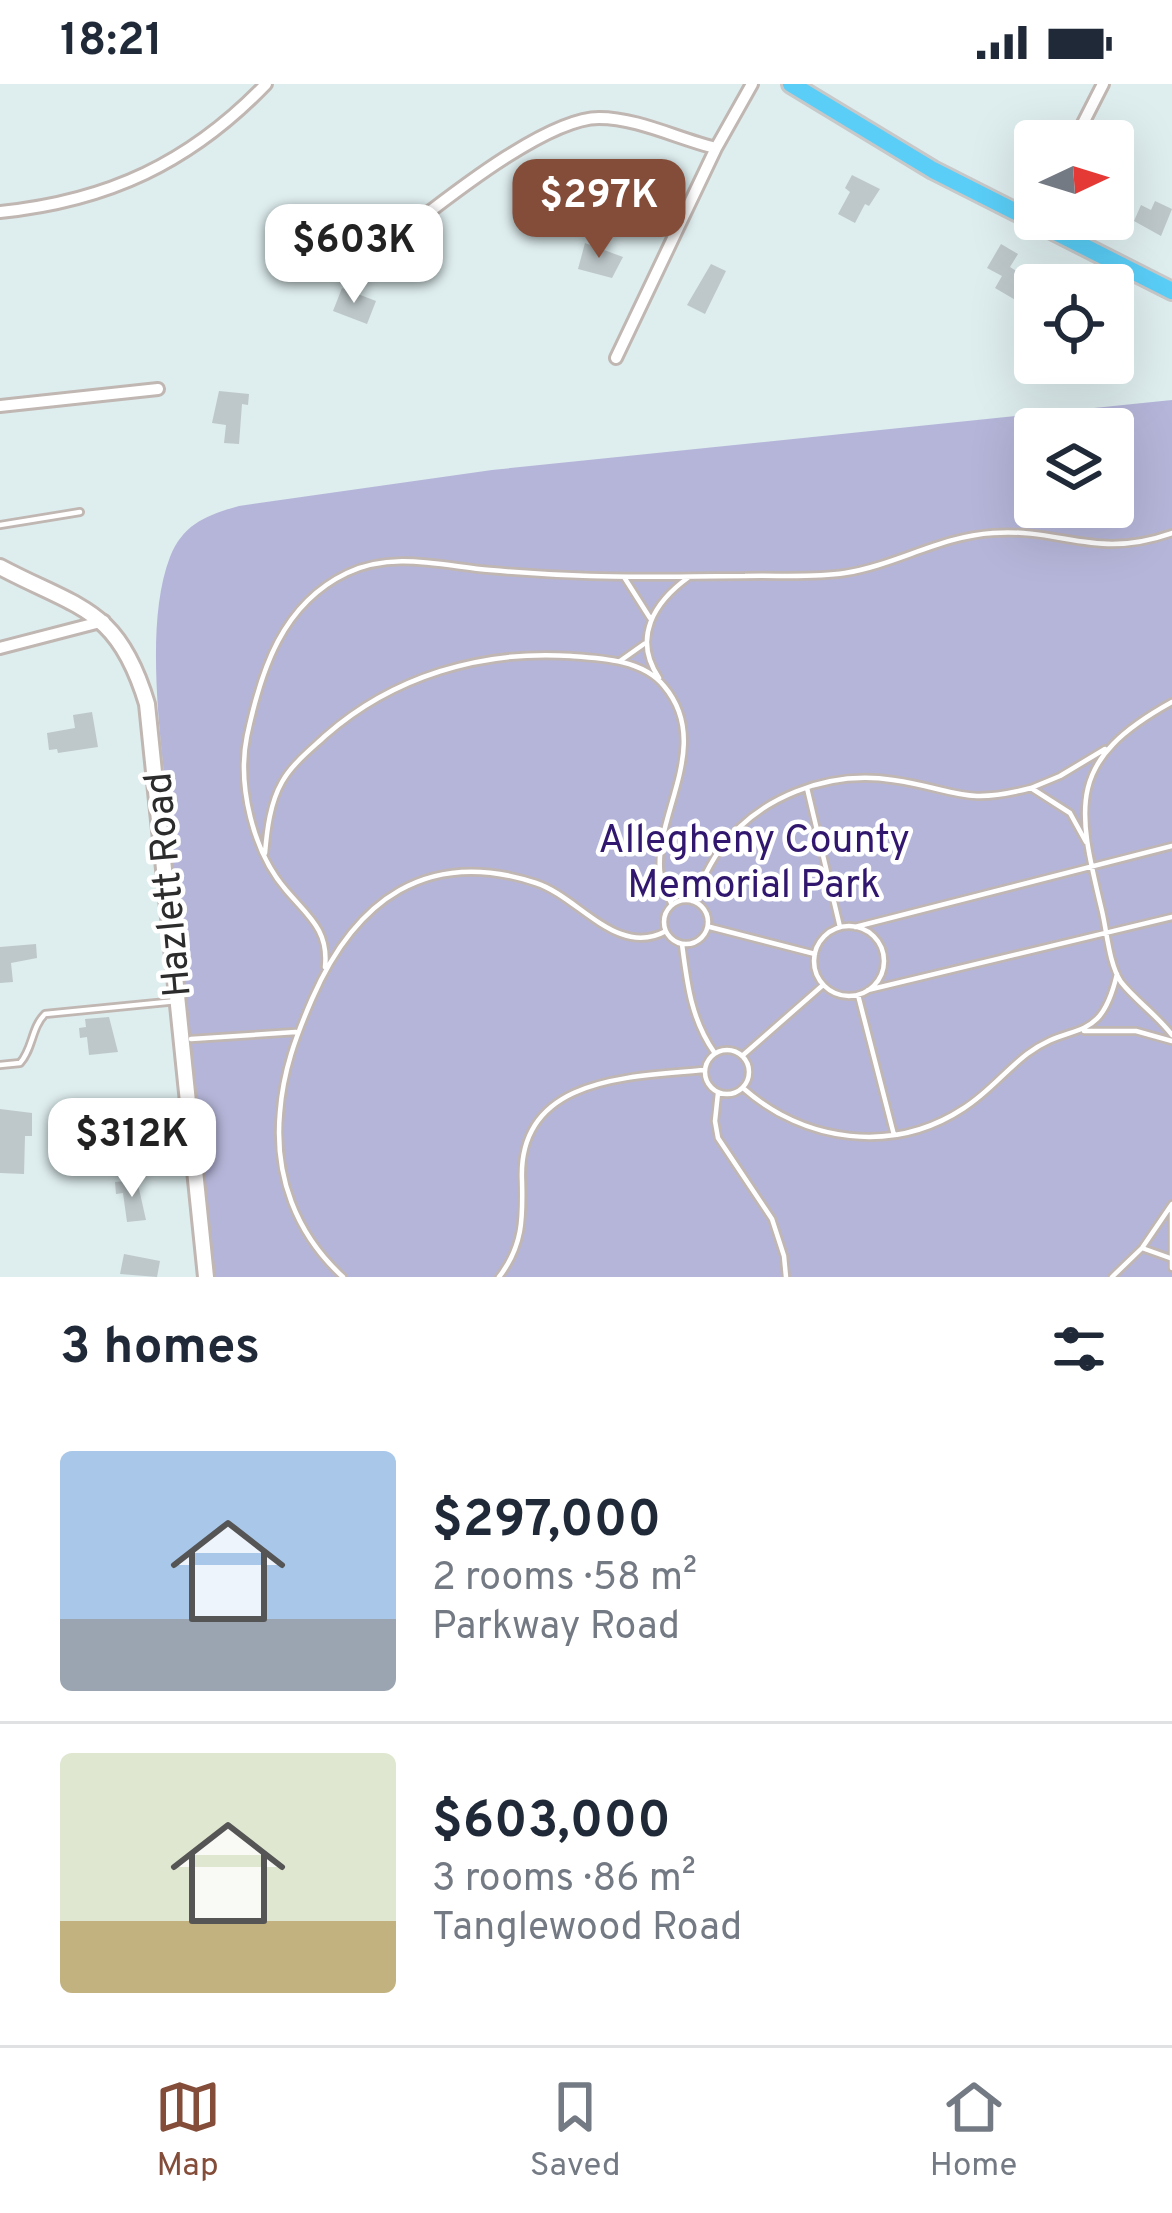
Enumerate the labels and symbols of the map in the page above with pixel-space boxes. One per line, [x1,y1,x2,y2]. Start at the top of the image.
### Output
north arrow [1014,120,1134,240]
pin: $297K [515,159,683,261]
pin: $603K [270,204,438,306]
street label: Hazlett Road [136,770,205,999]
park label: Allegheny County Memorial Park [598,818,910,912]
pin: $312K [48,1098,216,1200]

